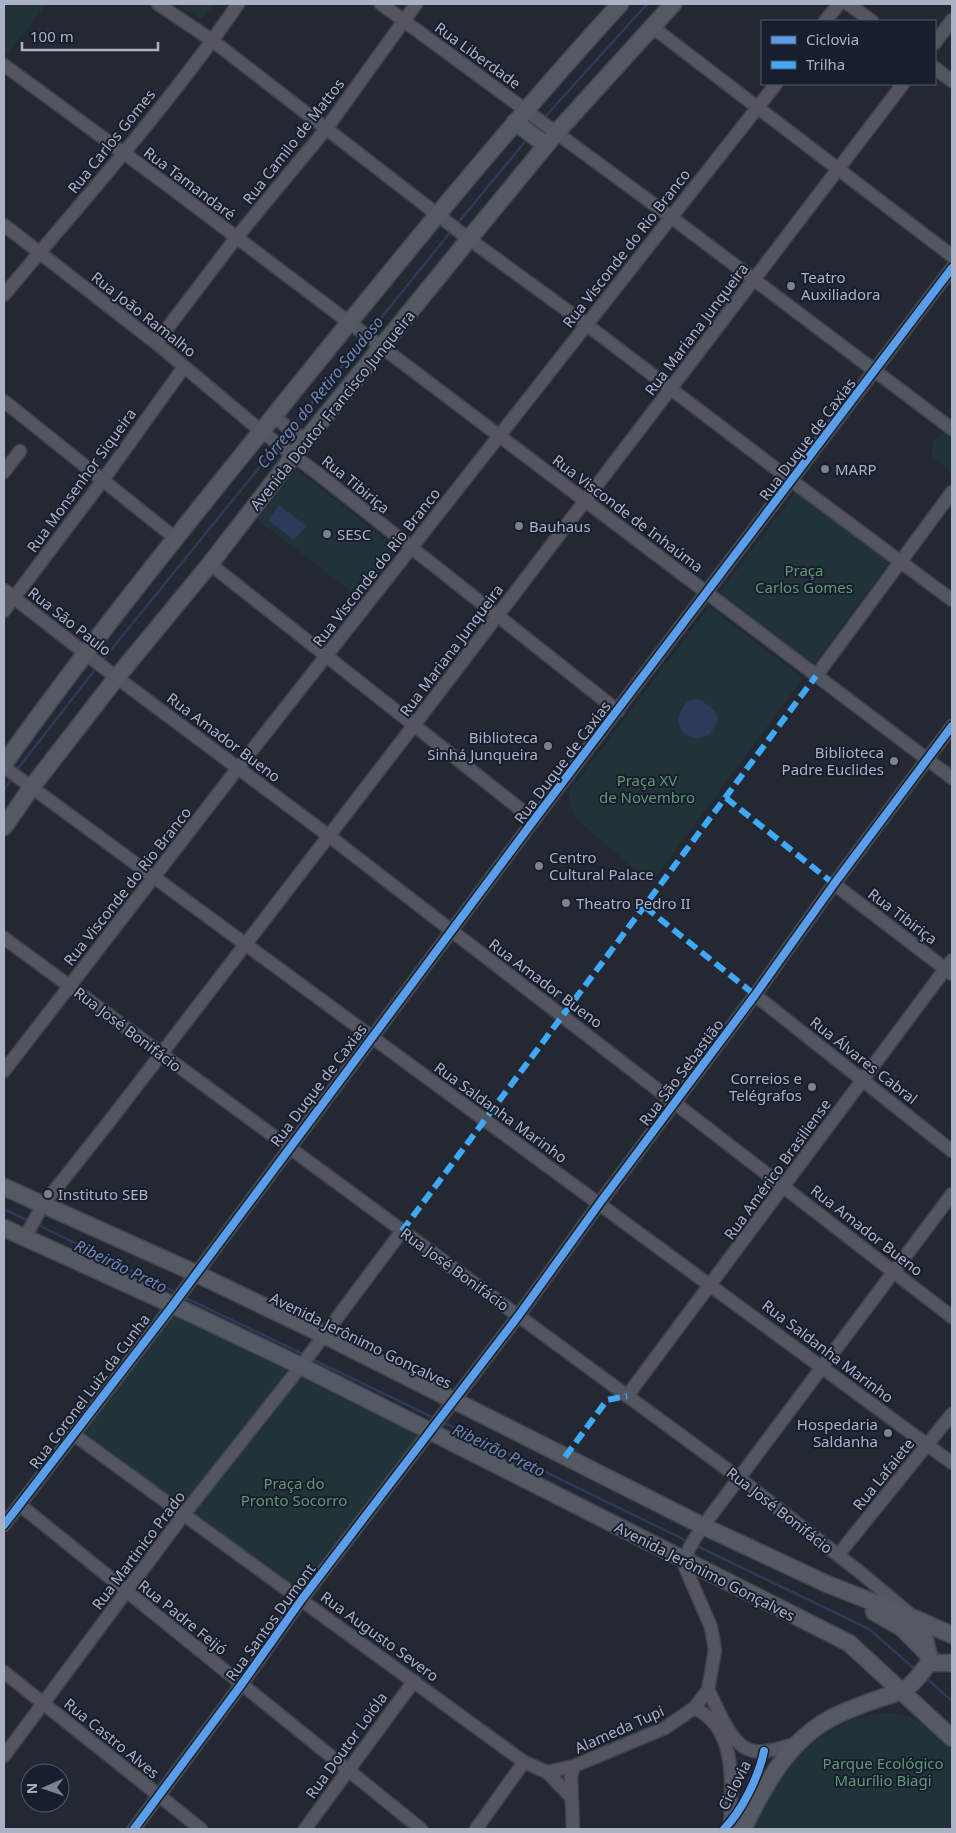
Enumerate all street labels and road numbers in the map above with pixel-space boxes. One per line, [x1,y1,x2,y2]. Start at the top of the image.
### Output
street label: Rua Liberdade [431,17,525,93]
street label: Rua Camilo de Mattos [238,74,348,208]
street label: Rua Carlos Gomes [63,85,159,197]
street label: Rua Tamandaré [140,142,240,224]
street label: Rua Visconde do Rio Branco [558,165,694,331]
street label: Rua Mariana Junqueira [640,259,752,399]
street label: Rua João Ramalho [87,267,201,361]
street label: Avenida Doutor Francisco Junqueira [245,306,419,514]
street label: Rua Duque de Caxias [754,374,860,504]
street label: Rua Monsenhor Siqueira [22,404,140,556]
street label: Rua Tibiriça [318,450,394,518]
street label: Rua Visconde de Inhaúma [549,450,707,576]
street label: Rua Visconde do Rio Branco [308,484,444,650]
street label: Rua Mariana Junqueira [395,580,507,720]
street label: Rua São Paulo [24,582,116,660]
street label: Rua Amador Bueno [163,688,285,786]
street label: Rua Duque de Caxias [509,697,615,827]
street label: Rua Visconde do Rio Branco [59,803,195,969]
street label: Rua Tibiriça [864,883,942,949]
street label: Rua Amador Bueno [485,934,607,1032]
street label: Rua José Bonifácio [70,982,186,1076]
street label: Rua Álvares Cabral [806,1012,922,1108]
street label: Rua São Sebastião [634,1015,728,1129]
street label: Rua Duque de Caxias [265,1020,371,1150]
street label: Rua Saldanha Marinho [431,1057,571,1167]
street label: Rua Américo Brasiliense [719,1095,835,1243]
street label: Rua Amador Bueno [807,1180,927,1280]
street label: Rua José Bonifácio [397,1223,513,1315]
street label: Avenida Jerônimo Gonçalves [267,1287,455,1393]
street label: Rua Saldanha Marinho [758,1295,898,1407]
street label: Rua Coronel Luiz da Cunha [24,1309,154,1473]
street label: Rua Lafaiete [848,1434,918,1514]
street label: Rua José Bonifácio [723,1462,837,1558]
street label: Rua Martinico Prado [87,1487,189,1613]
street label: Avenida Jerônimo Gonçalves [611,1517,799,1625]
street label: Rua Santos Dumont [221,1559,320,1685]
street label: Rua Padre Feijó [134,1575,232,1659]
street label: Rua Augusto Severo [317,1586,443,1686]
street label: Rua Doutor Loióla [301,1688,391,1802]
street label: Rua Castro Alves [60,1693,164,1783]
street label: Alameda Tupi [571,1700,667,1758]
street label: Ciclovia [713,1757,755,1813]

